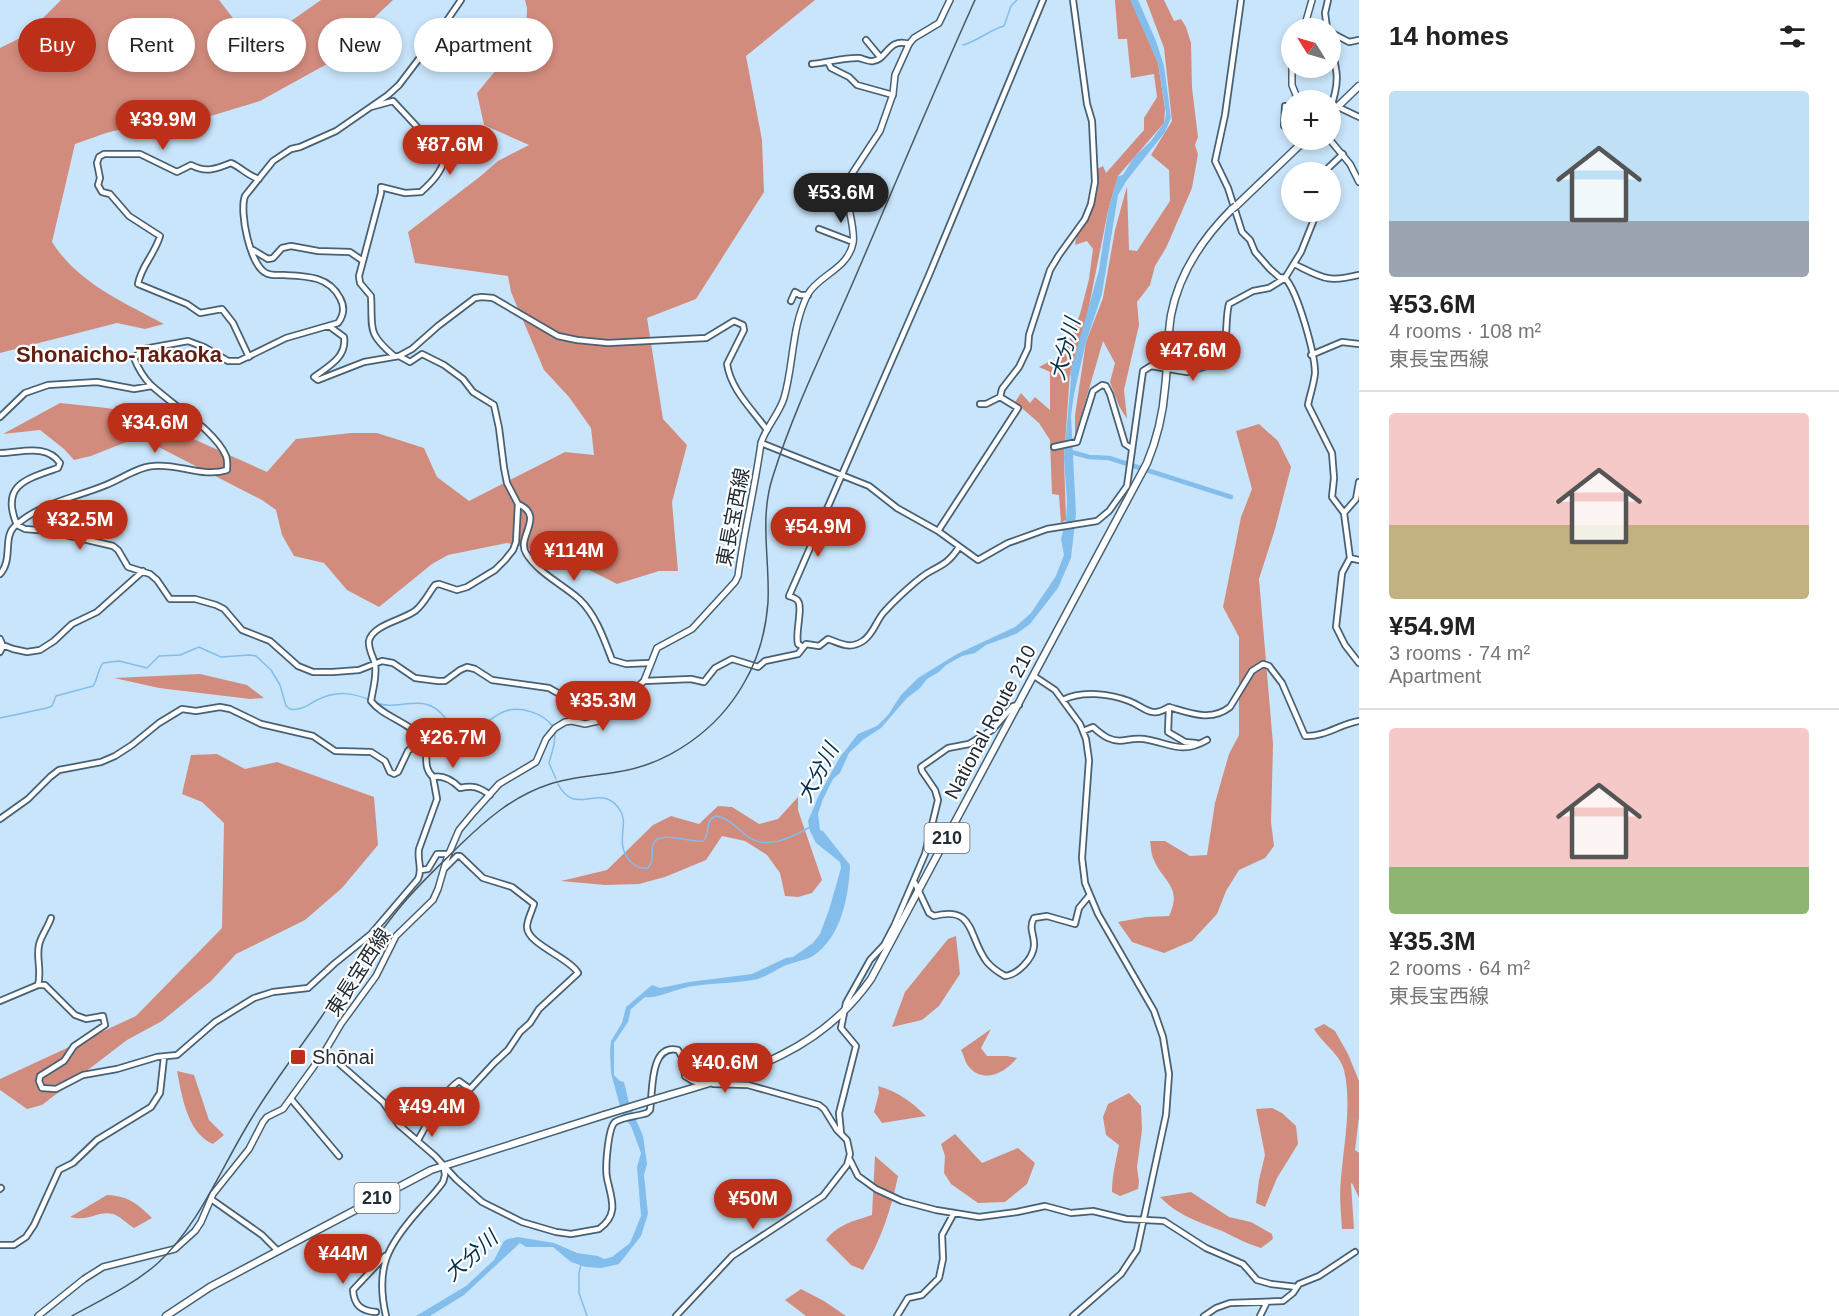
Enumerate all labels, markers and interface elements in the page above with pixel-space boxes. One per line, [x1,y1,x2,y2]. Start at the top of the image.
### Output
chip: Buy [18,18,96,72]
chip: Rent [108,18,195,72]
chip: Filters [207,18,306,72]
chip: New [318,18,402,72]
chip: Apartment [414,18,553,72]
north arrow [1281,18,1341,78]
map controls [1281,18,1341,222]
icon: filters [1776,20,1809,53]
text: 14 homes [1389,21,1509,51]
button: + [1281,90,1341,150]
pin: ¥39.9M [114,100,212,151]
text: ¥39.9M [130,108,196,130]
pin: ¥87.6M [401,125,499,176]
icon: home [1545,130,1653,238]
text: ¥87.6M [417,133,483,155]
button: − [1281,162,1341,222]
pin: ¥53.6M [792,173,890,224]
text: ¥53.6M [808,181,874,203]
text: ¥53.6M [1389,289,1476,319]
water label: 大分川 [1045,314,1084,382]
text: 4 rooms · 108 m² [1389,320,1541,342]
pin: ¥47.6M [1144,331,1242,382]
text: ¥47.6M [1160,339,1226,361]
district label: Shonaicho-Takaoka [16,342,223,367]
text: 東長宝西線 [1389,348,1489,370]
pin: ¥34.6M [106,403,204,454]
text: ¥34.6M [122,411,188,433]
icon: home [1545,452,1653,560]
street label: 東長宝西線 [713,466,753,568]
pin: ¥32.5M [31,500,129,551]
pin: ¥54.9M [769,507,867,558]
text: ¥32.5M [47,508,113,530]
text: ¥54.9M [785,515,851,537]
pin: ¥114M [532,531,616,582]
text: ¥114M [544,539,604,561]
text: ¥54.9M [1389,611,1476,641]
street label: National Route 210 [940,641,1040,803]
text: 3 rooms · 74 m² [1389,642,1530,664]
text: Apartment [1389,665,1481,687]
pin: ¥35.3M [554,681,652,732]
text: ¥35.3M [570,689,636,711]
pin: ¥26.7M [404,718,502,769]
text: ¥26.7M [420,726,486,748]
water label: 大分川 [793,738,843,806]
icon: home [1545,767,1653,875]
road number: 210 [924,823,970,853]
street label: 東長宝西線 [322,924,394,1020]
text: ¥35.3M [1389,926,1476,956]
text: 2 rooms · 64 m² [1389,957,1530,979]
text: 東長宝西線 [1389,985,1489,1007]
pin: ¥40.6M [676,1043,774,1094]
place label: Shōnai [312,1046,374,1068]
marker: Shōnai [289,1048,307,1066]
text: ¥40.6M [692,1051,758,1073]
pin: ¥49.4M [383,1087,481,1138]
text: ¥49.4M [399,1095,465,1117]
pin: ¥50M [717,1179,789,1230]
road number: 210 [354,1183,400,1213]
text: ¥50M [728,1187,778,1209]
water label: 大分川 [440,1225,503,1285]
pin: ¥44M [307,1234,379,1285]
text: ¥44M [318,1242,368,1264]

